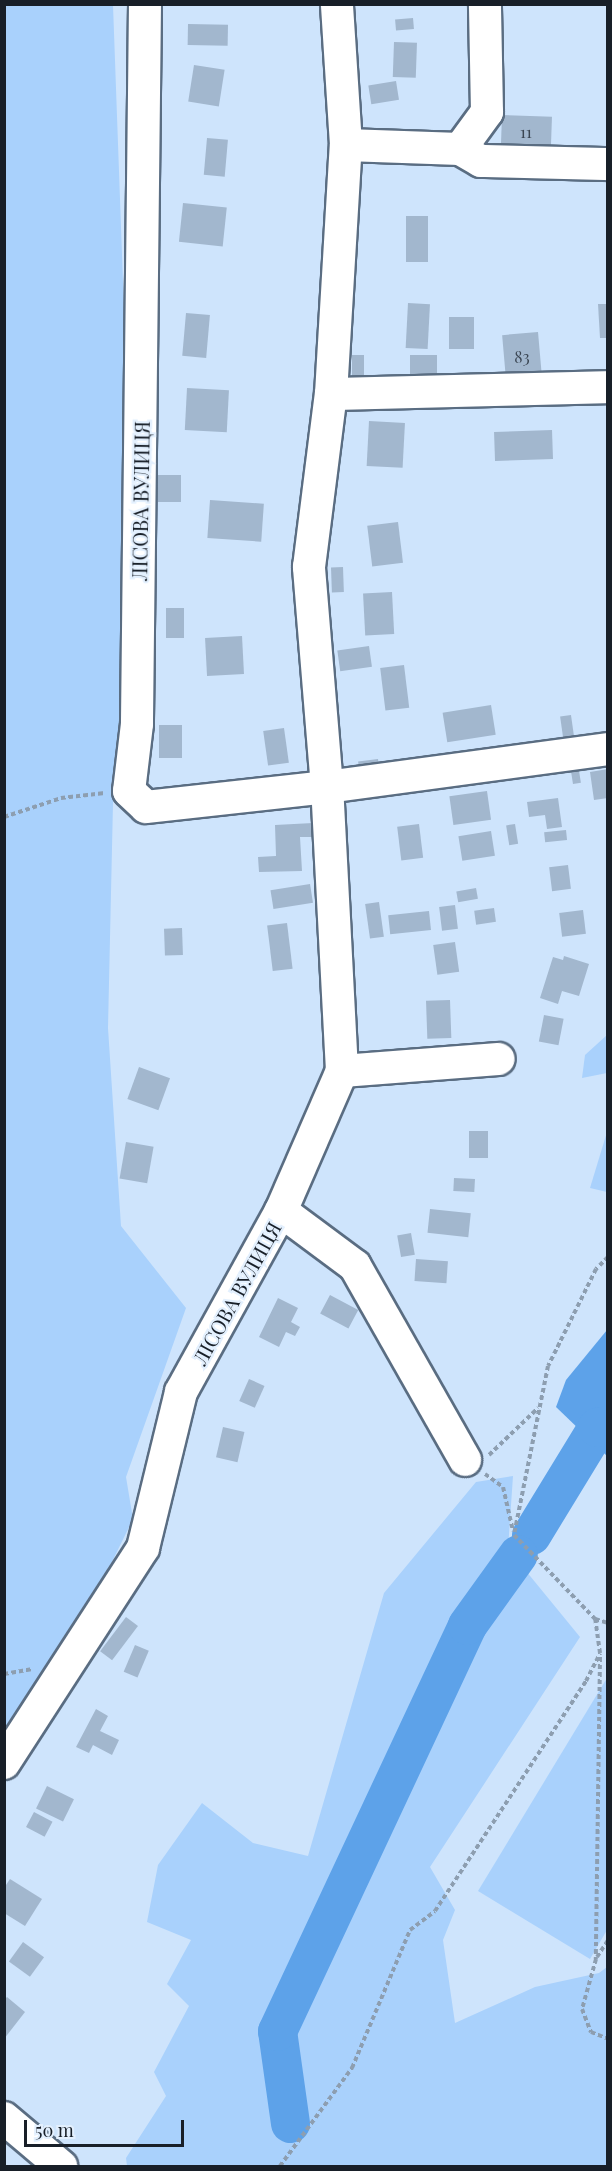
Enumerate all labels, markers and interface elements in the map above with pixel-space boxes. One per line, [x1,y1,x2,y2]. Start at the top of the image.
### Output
house number: 11 [520,122,532,142]
house number: 83 [514,347,530,367]
street label: ЛІСОВА ВУЛИЦЯ [127,421,153,581]
street label: ЛІСОВА ВУЛИЦЯ [187,1217,285,1369]
scale bar [27,2108,188,2146]
text: 50 m [35,2118,74,2142]

